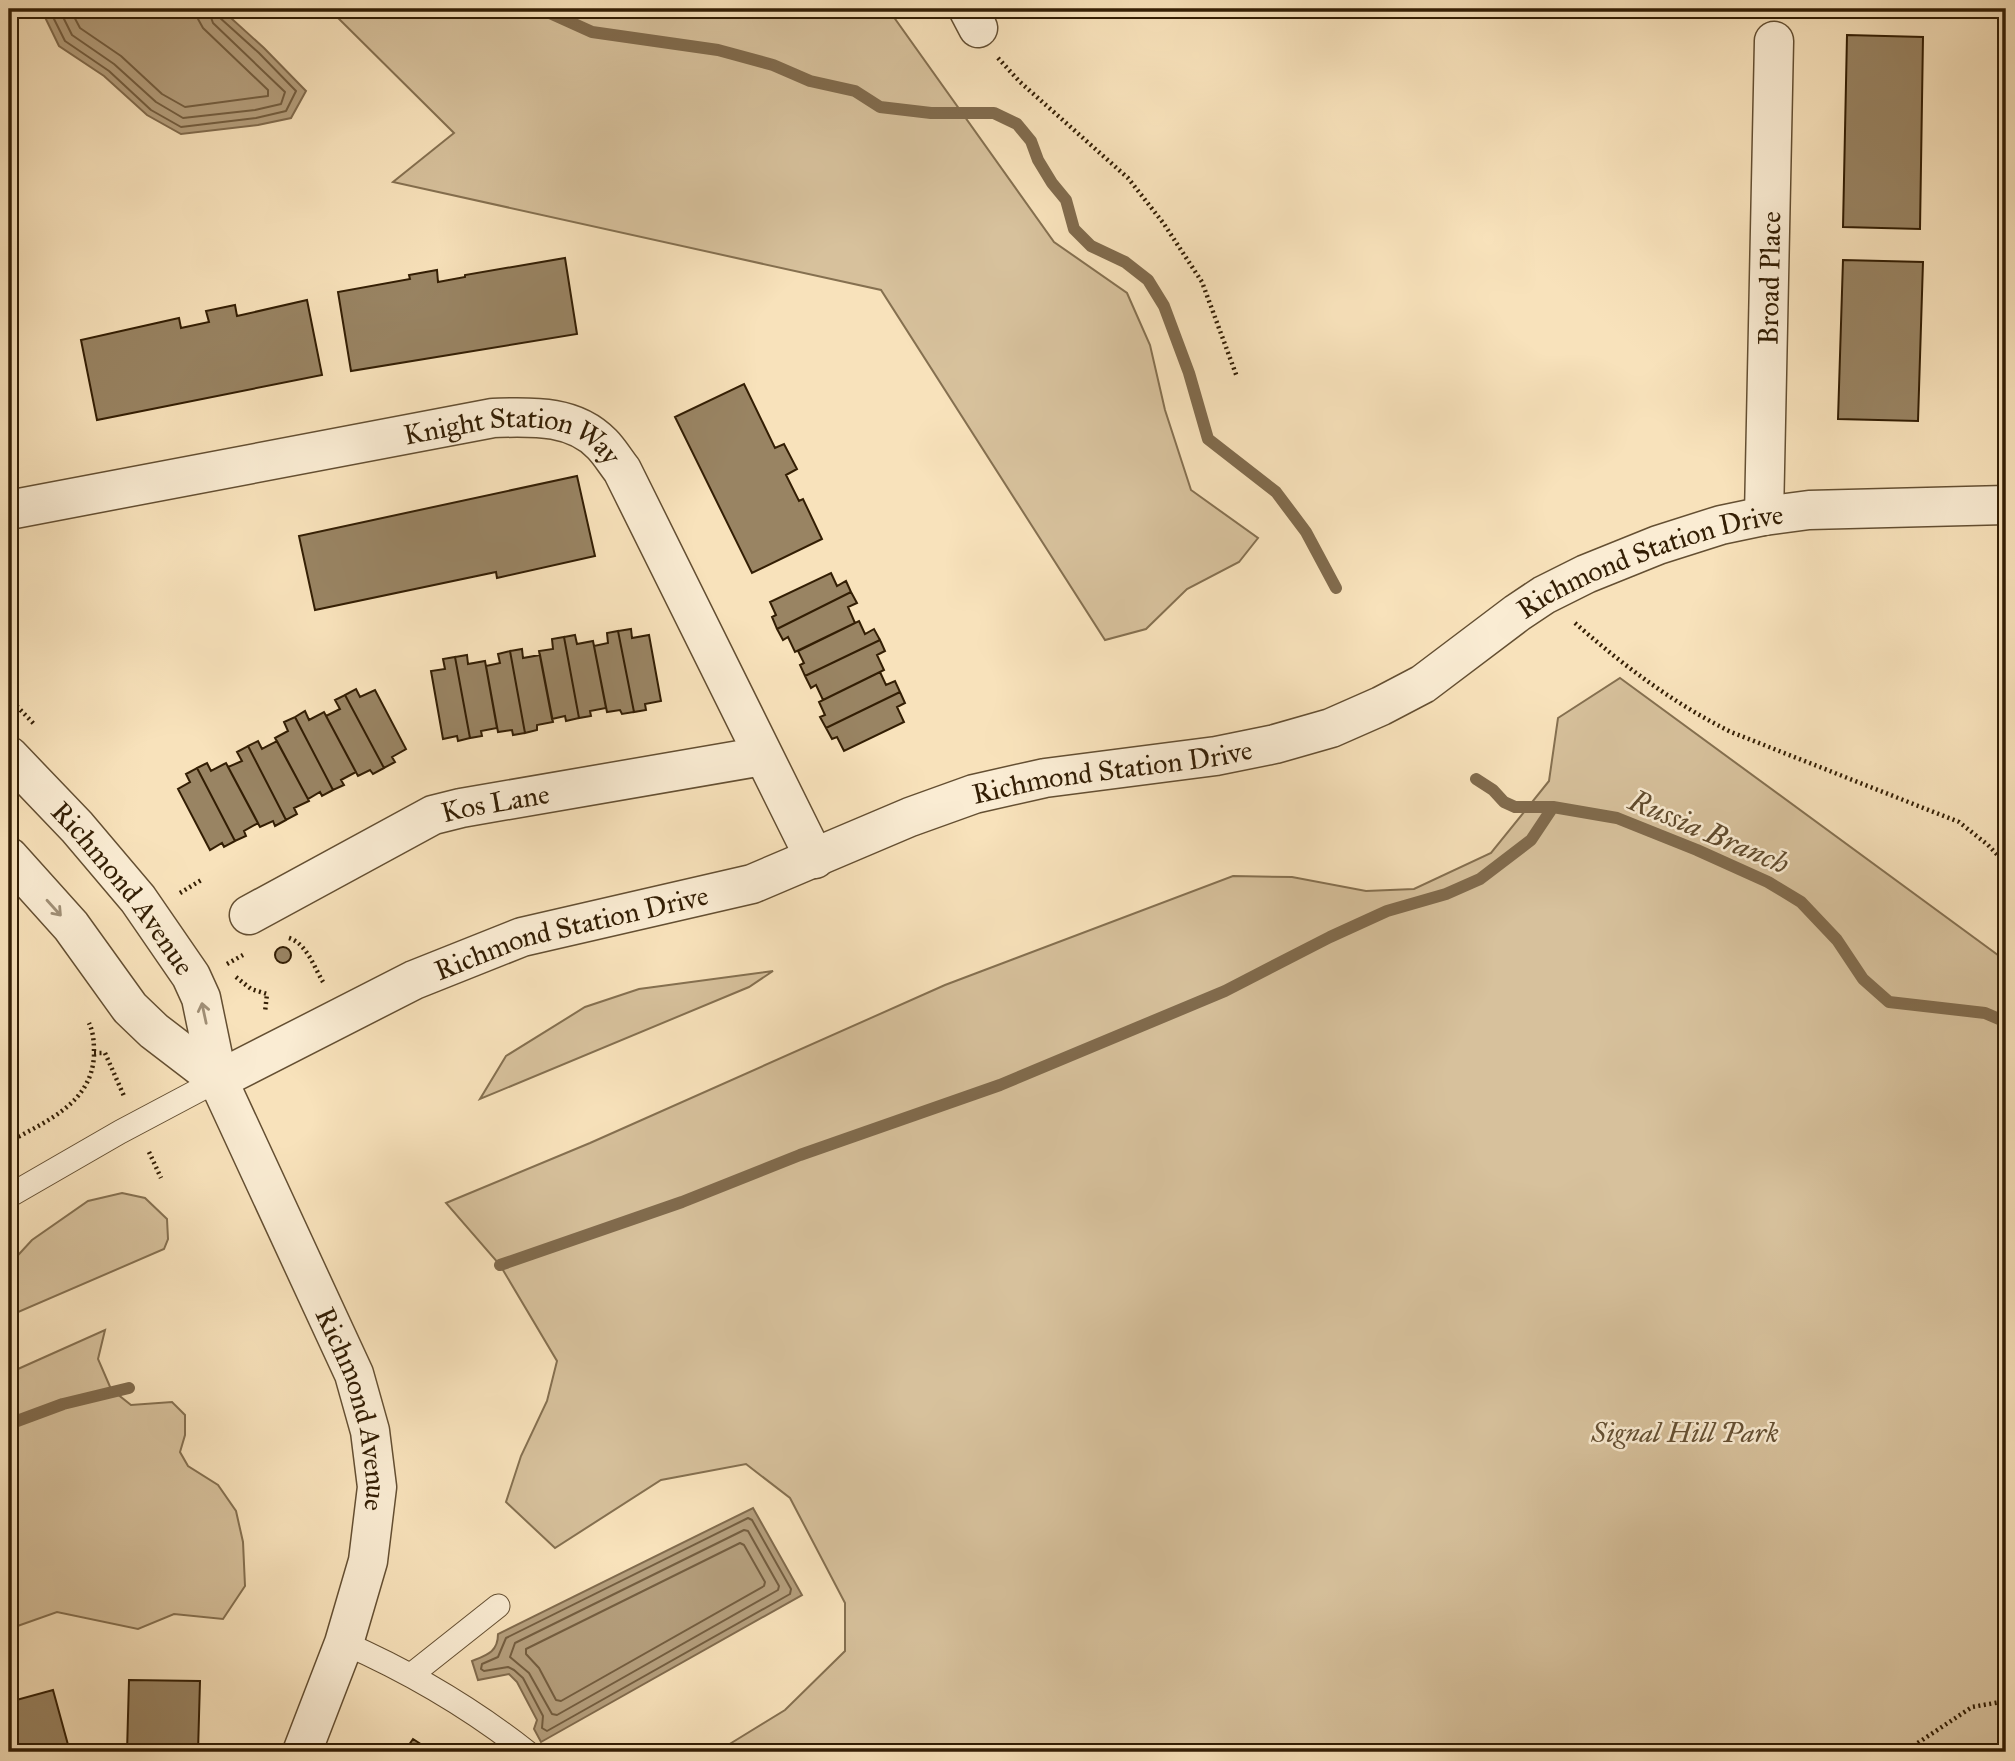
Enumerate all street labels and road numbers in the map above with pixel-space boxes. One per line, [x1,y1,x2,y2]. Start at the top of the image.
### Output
street label: Broad Place [1750,211,1788,345]
street label: Knight Station Way [401,400,630,472]
street label: Richmond Station Drive [1510,496,1785,626]
street label: Richmond Station Drive [969,732,1255,811]
street label: Kos Lane [437,776,552,830]
street label: Richmond Avenue [44,794,202,982]
street label: Richmond Station Drive [429,877,711,988]
street label: Richmond Avenue [308,1301,395,1513]

